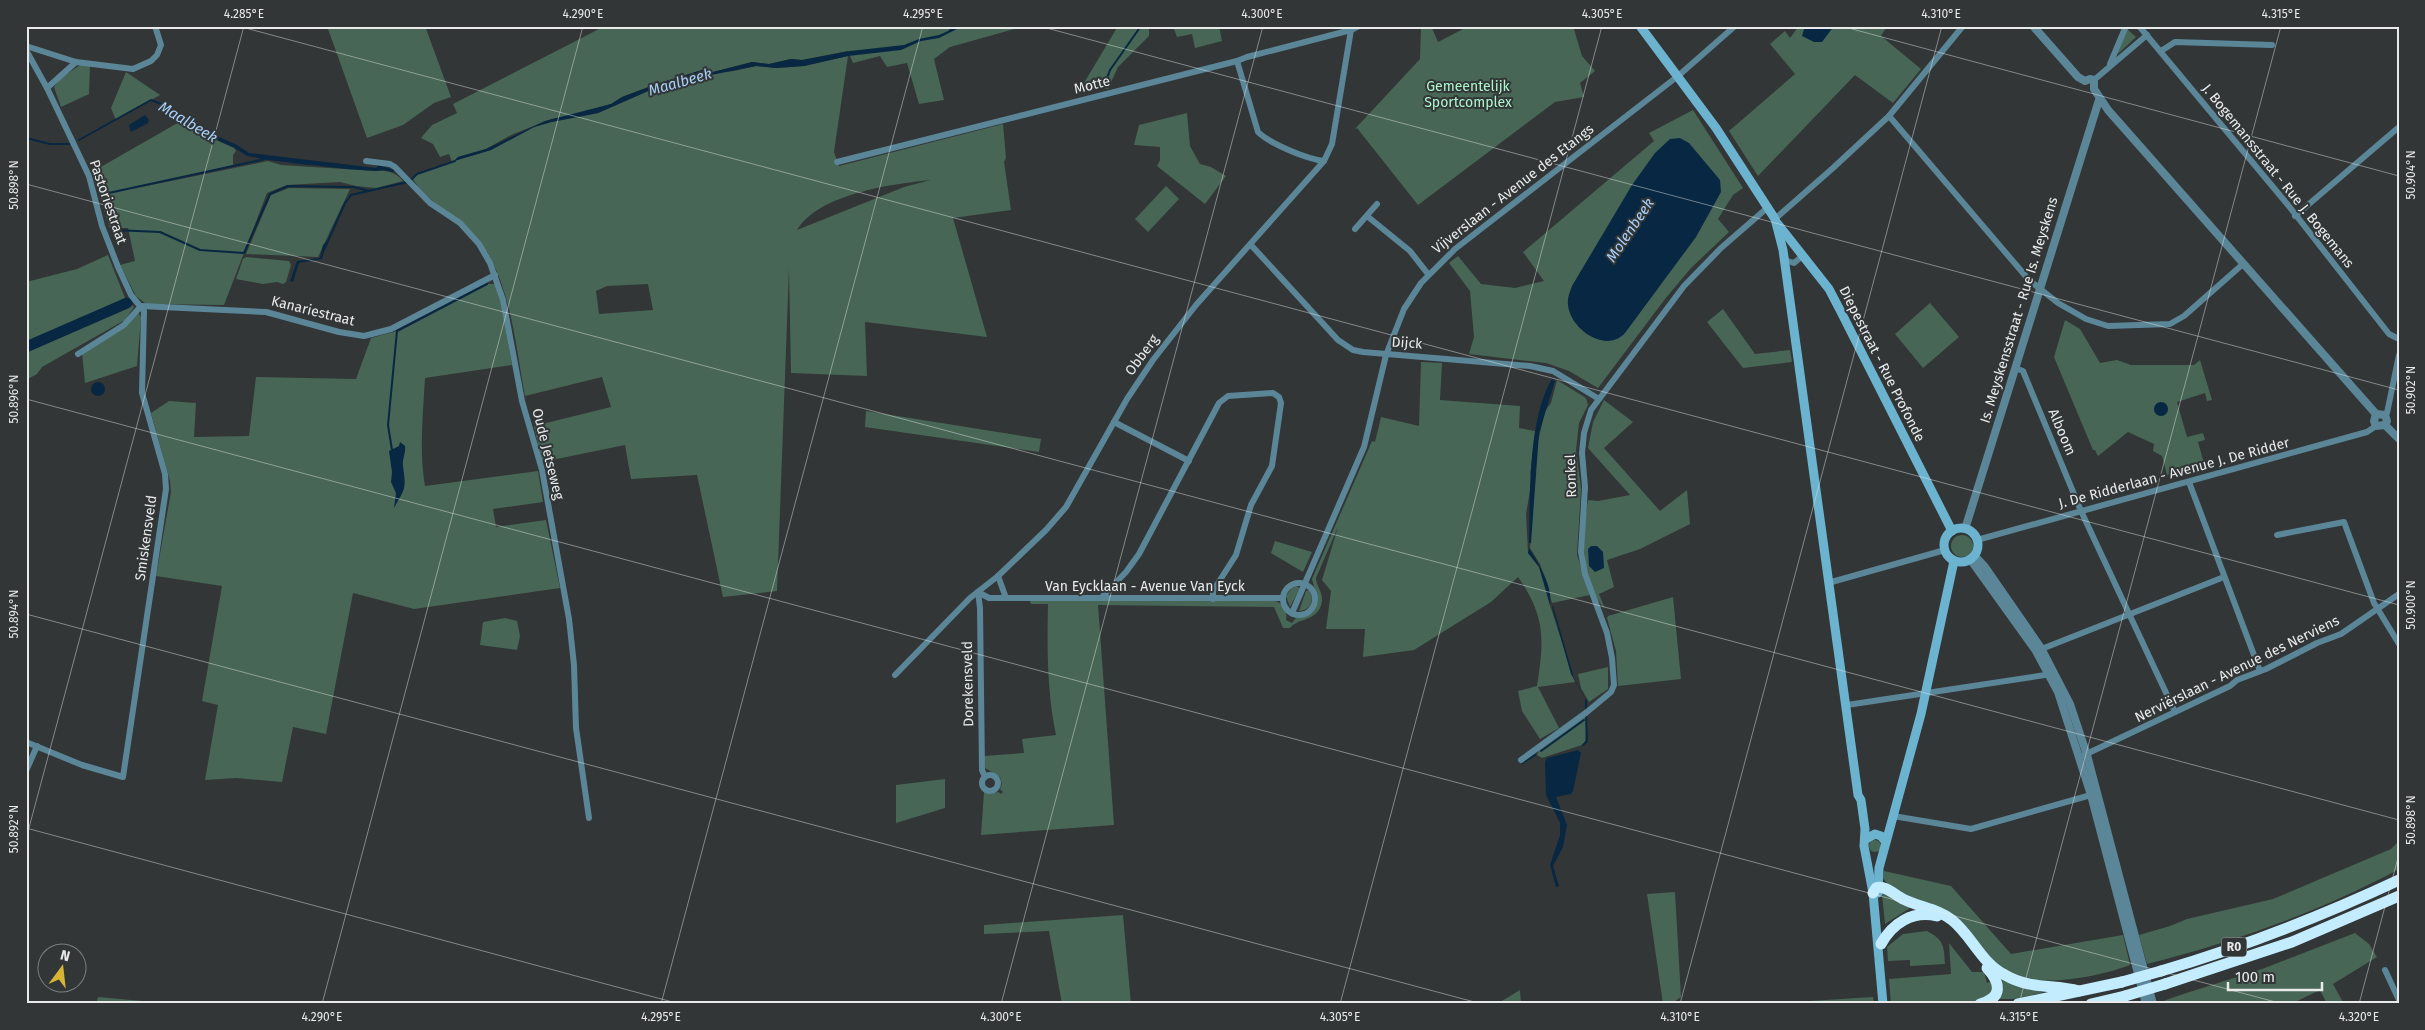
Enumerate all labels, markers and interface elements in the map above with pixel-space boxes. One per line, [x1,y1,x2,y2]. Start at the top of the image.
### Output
text: 4.285°E [224,7,264,21]
text: 4.290°E [563,7,603,21]
text: 4.295°E [903,7,943,21]
text: 4.300°E [1241,7,1283,21]
text: 4.305°E [1582,7,1622,21]
text: 4.310°E [1921,7,1961,21]
text: 4.315°E [2262,7,2300,21]
water label: Maalbeek [646,64,714,100]
street label: Motte [1072,72,1112,98]
park label: Gemeentelijk Sportcomplex [1424,78,1512,111]
street label: J. Bogemansstraat - Rue J. Bogemans [2198,81,2358,272]
water label: Maalbeek [155,97,221,147]
street label: Vijverslaan - Avenue des Etangs [1429,120,1598,257]
text: 50.904°N [2404,150,2418,200]
street label: Pastoriestraat [86,158,131,247]
text: 50.898°N [7,160,21,210]
street label: Is. Meyskensstraat - Rue Is. Meyskens [1976,194,2062,425]
water label: Molenbeek [1602,195,1658,265]
street label: Diepestraat - Rue Profonde [1835,283,1929,445]
street label: Kanariestraat [270,292,357,330]
street label: Obberg [1121,331,1163,379]
street label: Dijck [1391,333,1424,353]
text: 50.902°N [2404,366,2418,414]
text: 50.896°N [7,374,21,424]
street label: Alboom [2045,406,2079,458]
street label: Oude Jetseweg [528,407,568,502]
street label: J. De Ridderlaan - Avenue J. De Ridder [2057,434,2292,512]
street label: Ronkel [1562,454,1580,498]
street label: Smiskensveld [132,494,160,582]
street label: Van Eycklaan - Avenue Van Eyck [1045,578,1246,595]
text: 50.900°N [2404,580,2418,630]
text: 50.894°N [7,589,21,639]
street label: Nerviërslaan - Avenue des Nerviens [2132,612,2342,726]
street label: Dorekensveld [959,641,977,727]
text: 50.898°N [2404,795,2418,845]
text: 50.892°N [7,805,21,853]
road number: R0 [2222,938,2246,956]
north arrow [38,942,88,992]
text: N [59,947,72,965]
scale bar [2228,960,2321,992]
text: 100 m [2235,968,2275,986]
text: 4.290°E [302,1010,342,1024]
text: 4.295°E [641,1010,681,1024]
text: 4.300°E [980,1010,1022,1024]
text: 4.305°E [1320,1010,1360,1024]
text: 4.310°E [1660,1010,1700,1024]
text: 4.315°E [2000,1010,2038,1024]
text: 4.320°E [2339,1010,2379,1024]

